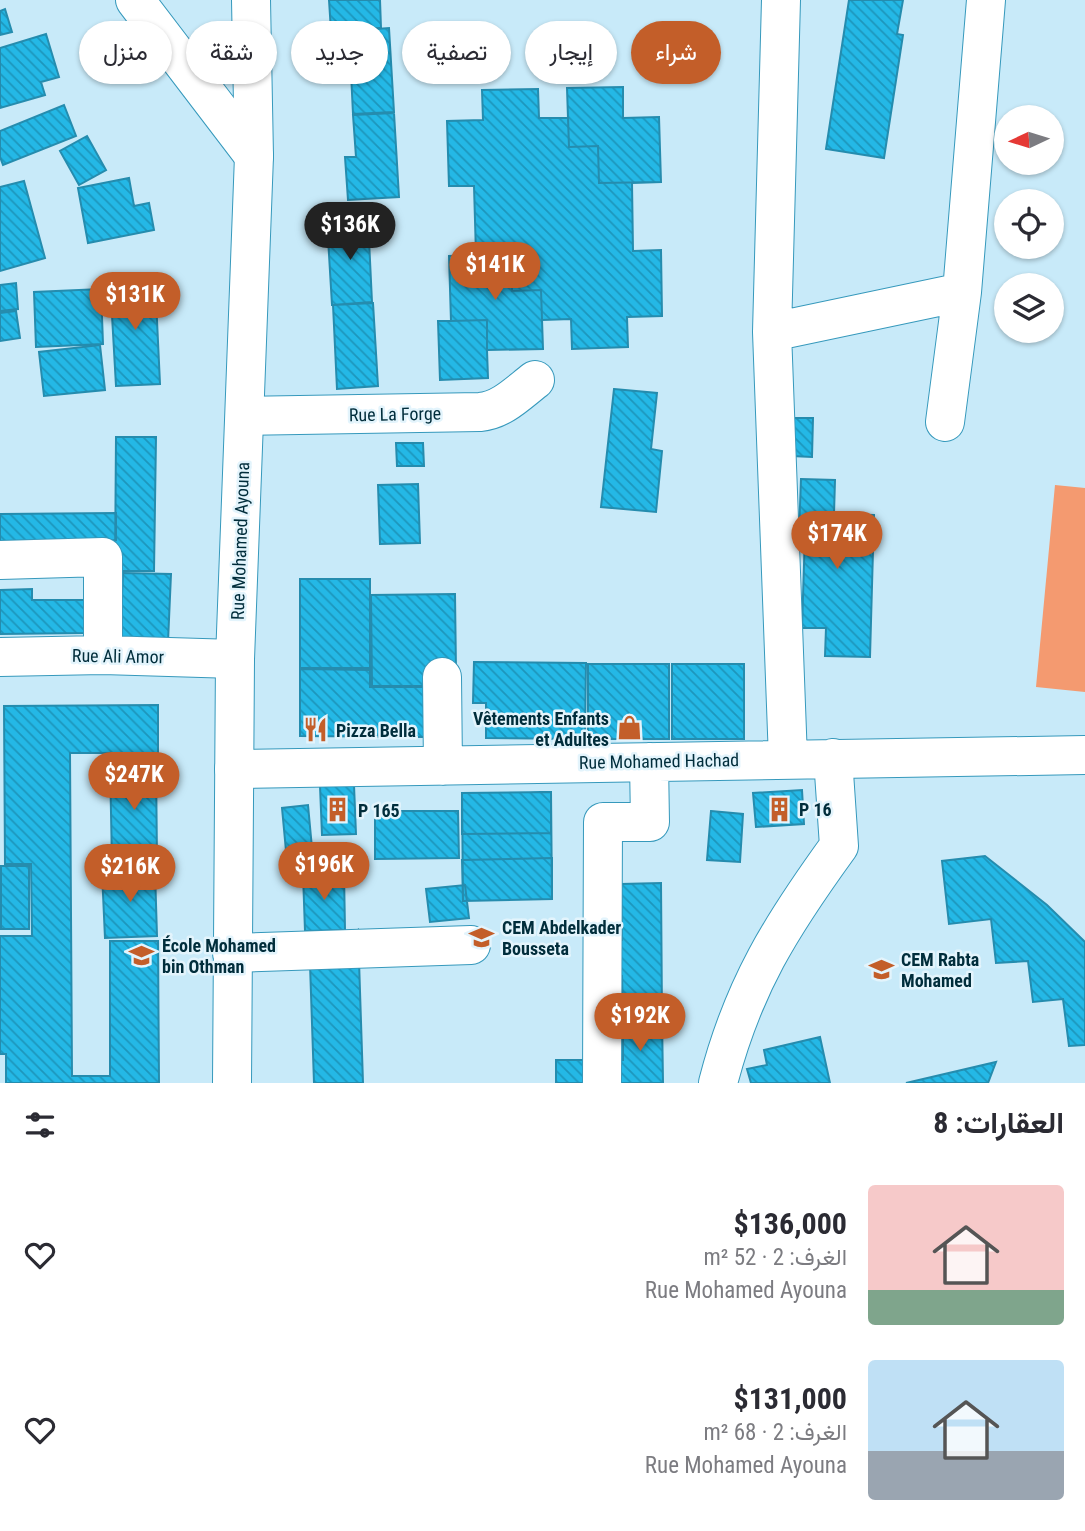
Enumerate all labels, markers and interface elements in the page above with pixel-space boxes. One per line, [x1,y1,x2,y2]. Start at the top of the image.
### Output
chip: منزل [79,21,172,84]
chip: شقة [186,21,277,84]
chip: جديد [291,21,388,84]
chip: تصفية [402,21,511,84]
chip: إيجار [525,21,617,84]
chip: شراء [631,21,721,84]
north arrow [994,105,1064,175]
map controls [994,105,1064,343]
button: locate [994,189,1064,259]
pin: $136K [301,202,399,262]
text: $136K [320,211,380,238]
pin: $141K [446,243,544,302]
text: $141K [465,251,525,278]
pin: $131K [86,272,184,332]
button: layers [994,273,1064,343]
text: $131K [105,281,165,308]
street label: Rue La Forge [349,403,441,425]
street label: Rue Mohamed Ayouna [227,462,253,620]
pin: $174K [788,512,886,571]
text: $174K [807,520,867,547]
street label: Rue Ali Amor [72,645,165,667]
place label: Vêtements Enfants et Adultes [473,708,609,750]
shop icon: Vêtements Enfants et Adultes [615,714,643,742]
restaurant icon: Pizza Bella [302,716,330,744]
place label: Pizza Bella [336,720,416,741]
street label: Rue Mohamed Hachad [579,749,739,773]
pin: $247K [85,752,183,812]
text: $247K [104,761,164,788]
building icon: P 16 [765,795,793,823]
building icon: P 165 [324,796,352,824]
place label: P 16 [799,799,832,820]
place label: P 165 [358,800,400,821]
pin: $196K [275,842,373,902]
pin: $216K [81,844,179,904]
text: $196K [294,851,354,878]
text: $216K [100,853,160,880]
place label: CEM Abdelkader Bousseta [502,917,621,959]
school or university icon: CEM Abdelkader Bousseta [468,923,496,951]
place label: École Mohamed bin Othman [162,935,276,977]
school or university icon: École Mohamed bin Othman [128,941,156,969]
place label: CEM Rabta Mohamed [901,949,979,991]
school or university icon: CEM Rabta Mohamed [867,955,895,983]
pin: $192K [591,993,689,1053]
text: $192K [610,1002,670,1029]
text: العقارات: 8 [933,1105,1064,1140]
icon: filters [21,1106,59,1144]
text: $136,000 [734,1206,847,1241]
icon: home [924,1213,1008,1297]
icon: heart [21,1236,59,1274]
text: الغرف: 2 · 52 m² [704,1244,847,1271]
text: Rue Mohamed Ayouna [645,1277,847,1304]
text: $131,000 [734,1381,847,1416]
icon: home [924,1388,1008,1472]
icon: heart [21,1411,59,1449]
text: الغرف: 2 · 68 m² [704,1419,847,1446]
text: Rue Mohamed Ayouna [645,1452,847,1479]

